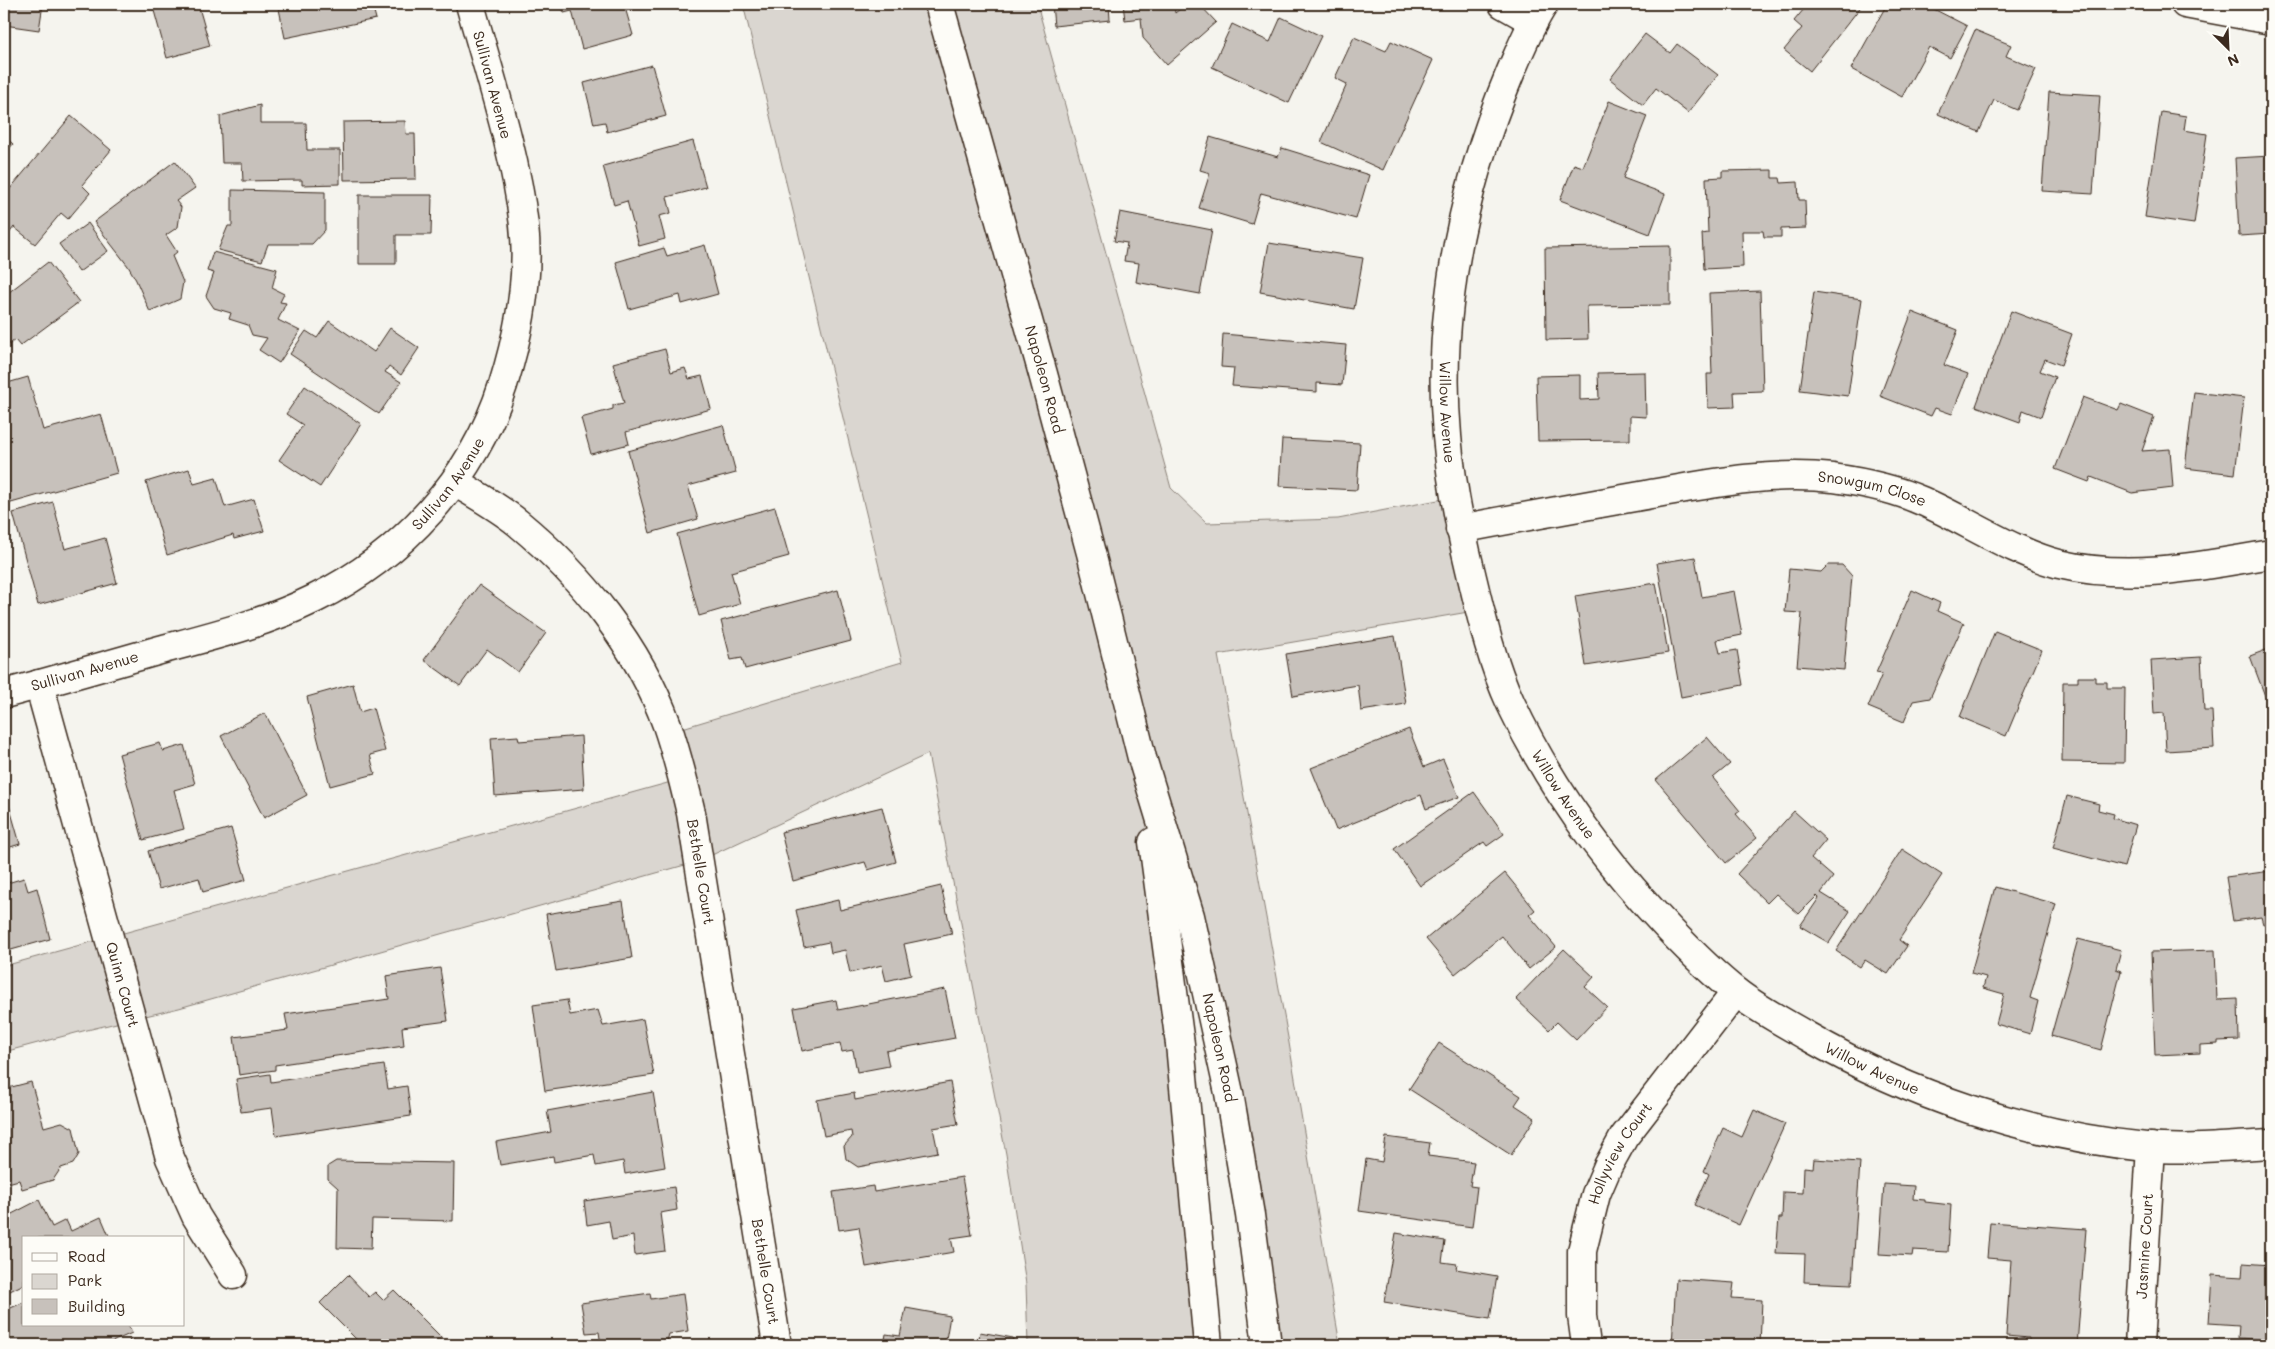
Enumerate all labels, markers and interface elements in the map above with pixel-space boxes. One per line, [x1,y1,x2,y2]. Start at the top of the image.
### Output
north arrow [2202,22,2252,72]
street label: Sullivan Avenue [469,29,517,141]
text: N [2225,49,2242,71]
street label: Napoleon Road [1021,323,1069,435]
street label: Willow Avenue [1435,361,1461,464]
street label: Sullivan Avenue [407,433,489,534]
street label: Snowgum Close [1817,466,1930,511]
street label: Sullivan Avenue [28,646,141,695]
street label: Willow Avenue [1528,746,1600,843]
street label: Bethelle Court [683,818,720,926]
street label: Quinn Court [102,939,144,1030]
street label: Napoleon Road [1198,991,1241,1104]
street label: Willow Avenue [1822,1037,1923,1099]
street label: Hollyview Court [1583,1098,1656,1206]
street label: Jasmine Court [2131,1193,2157,1300]
street label: Bethelle Court [748,1217,785,1326]
legend [22,1236,185,1326]
text: Road [68,1246,105,1266]
text: Park [68,1270,102,1290]
text: Building [68,1296,125,1316]

